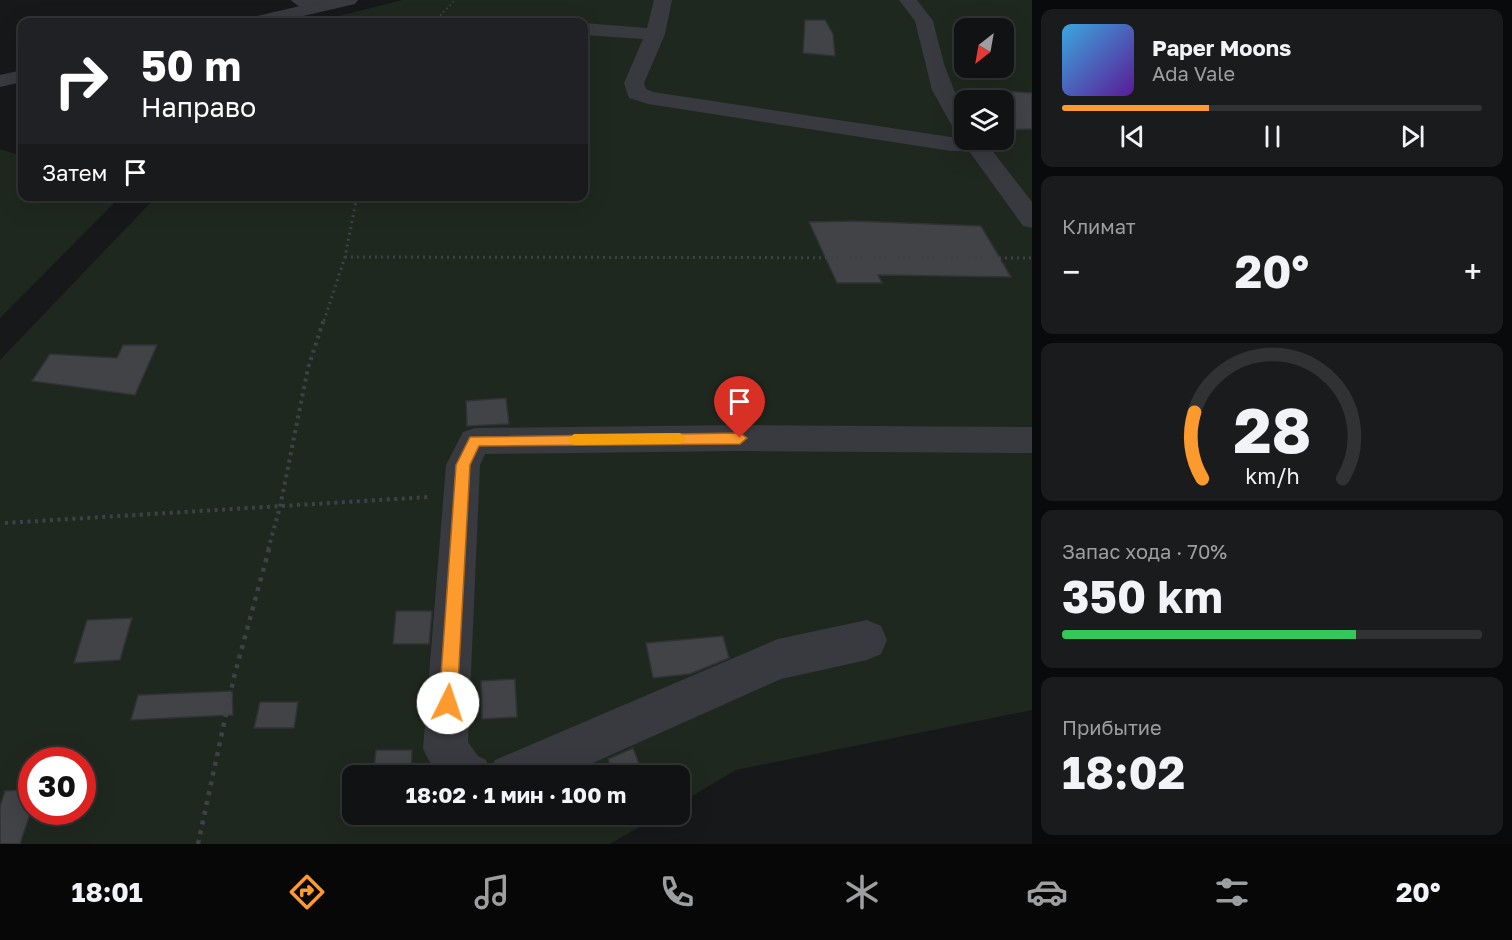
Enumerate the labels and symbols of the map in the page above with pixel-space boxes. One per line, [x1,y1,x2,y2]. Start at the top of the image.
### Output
north arrow [954,18,1014,78]
pin [714,376,765,438]
position arrow [416,671,480,735]
speed limit sign: 30 [18,747,96,825]

